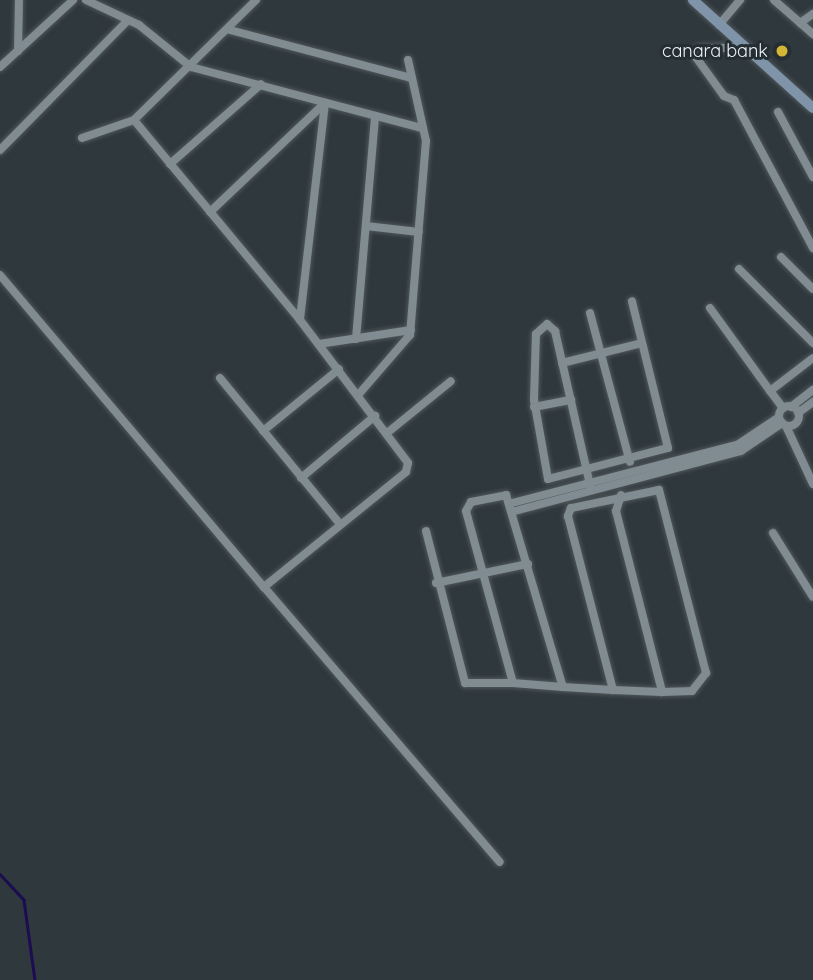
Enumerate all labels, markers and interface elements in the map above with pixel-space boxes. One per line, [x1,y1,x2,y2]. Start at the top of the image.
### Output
place label: canara bank [662,40,768,62]
marker: canara bank [774,43,790,59]

